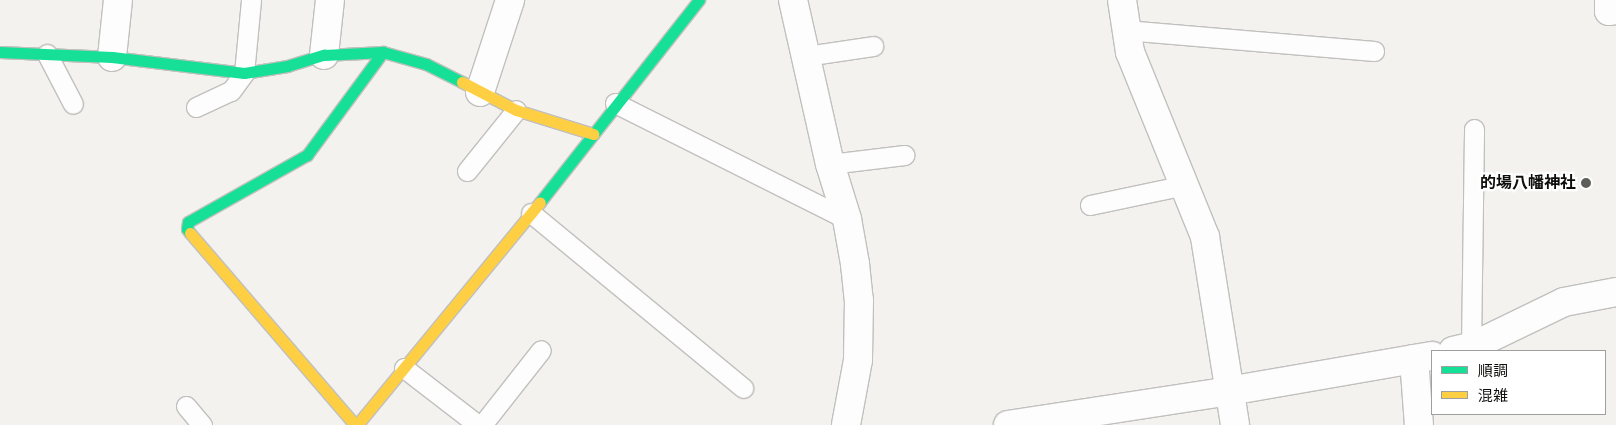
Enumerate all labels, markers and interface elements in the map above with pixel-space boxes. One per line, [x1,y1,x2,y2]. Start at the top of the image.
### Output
place label: 的場八幡神社 [1480,173,1576,193]
marker: 的場八幡神社 [1580,177,1592,189]
legend [1431,350,1606,415]
text: 順調 [1478,363,1508,379]
text: 混雑 [1478,388,1508,404]

